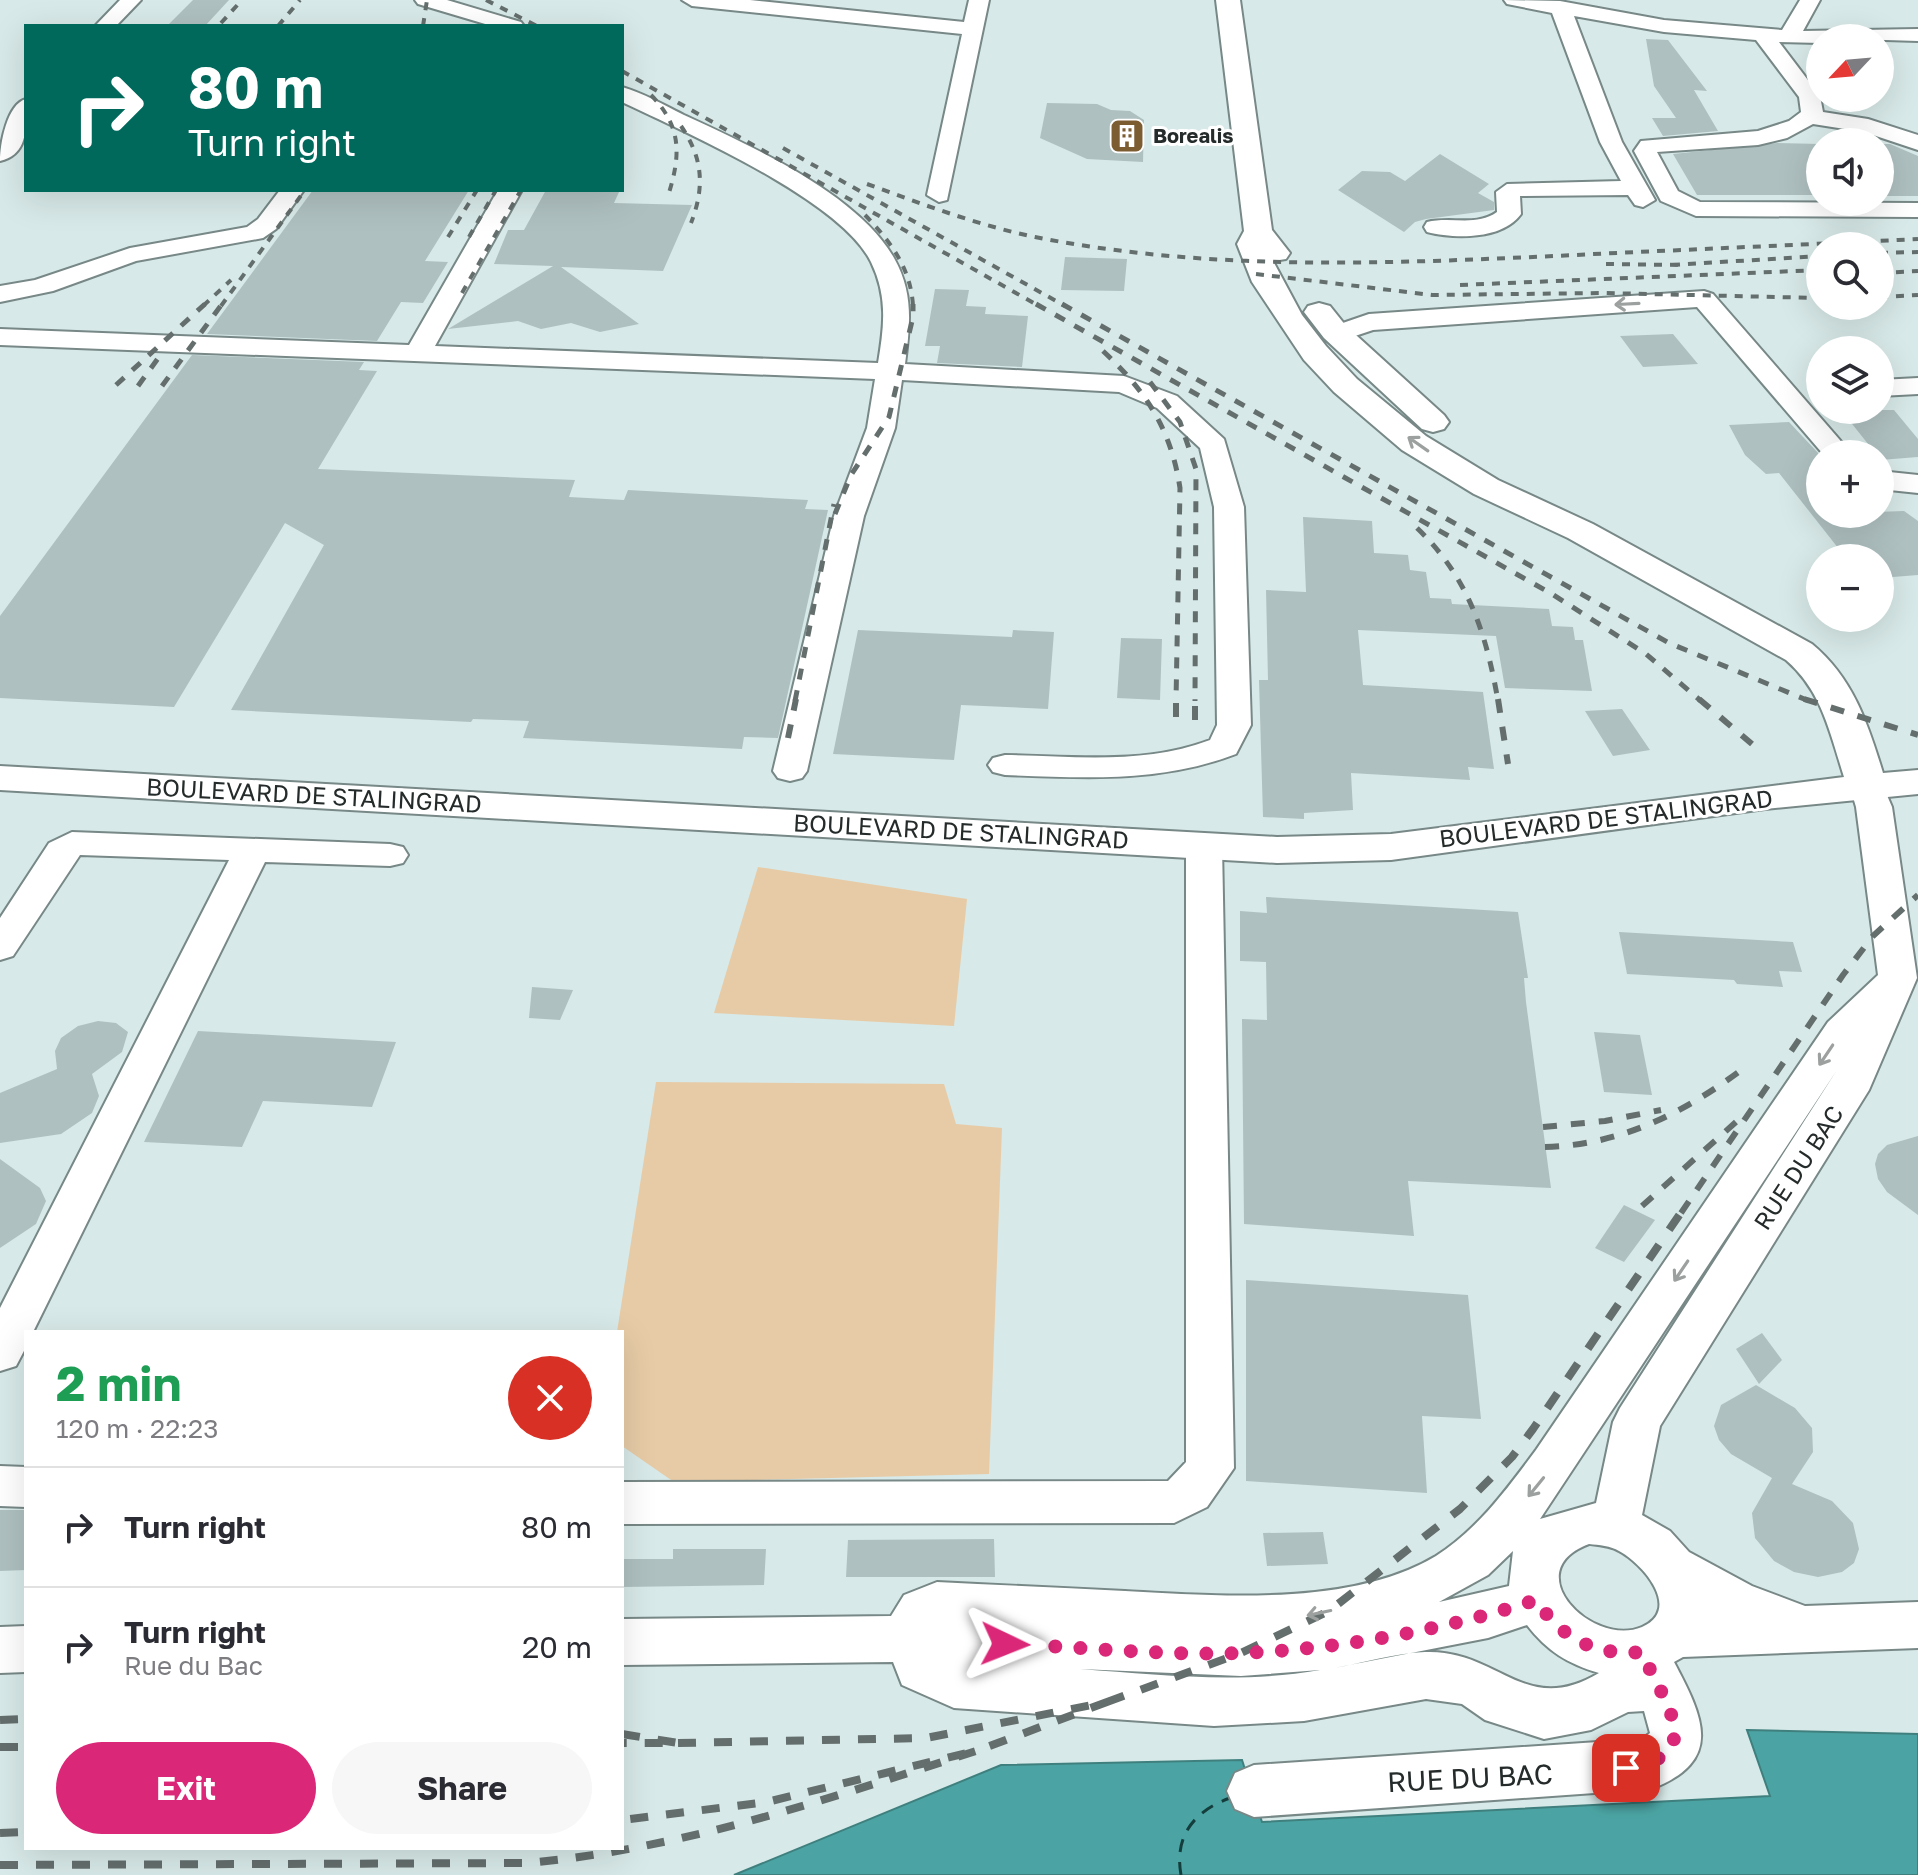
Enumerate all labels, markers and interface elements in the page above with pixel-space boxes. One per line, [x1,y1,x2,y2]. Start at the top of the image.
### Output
north arrow [1806,24,1894,112]
map controls [1806,24,1894,632]
text: 80 m [188,53,323,120]
icon: right [56,56,160,160]
building icon: Borealis [1108,117,1146,155]
text: Turn right [188,121,356,164]
place label: Borealis [1153,123,1233,147]
button: sound [1806,128,1894,216]
button: search [1806,232,1894,320]
one-way arrow [1614,296,1641,311]
button: layers [1806,336,1894,424]
one-way arrow [1408,436,1430,452]
button: + [1806,440,1894,528]
button: − [1806,544,1894,632]
street label: BOULEVARD DE STALINGRAD [145,771,483,818]
street label: BOULEVARD DE STALINGRAD [1437,783,1774,852]
street label: BOULEVARD DE STALINGRAD [792,807,1130,854]
one-way arrow [1818,1044,1834,1066]
street label: RUE DU BAC [1747,1100,1849,1235]
one-way arrow [1673,1260,1690,1282]
text: 2 min [56,1354,181,1412]
button: close [508,1356,592,1440]
text: 120 m · 22:23 [56,1413,218,1444]
one-way arrow [1527,1476,1544,1497]
icon: right [56,1505,100,1549]
text: Turn right [124,1509,266,1545]
text: 80 m [521,1509,592,1545]
position arrow [963,1602,1047,1686]
one-way arrow [1306,1606,1332,1621]
text: Turn right [124,1614,266,1650]
icon: right [56,1625,100,1669]
text: 20 m [522,1629,592,1665]
text: Rue du Bac [124,1650,263,1681]
pin [1592,1734,1660,1802]
button: Exit [56,1742,316,1834]
button: Share [332,1742,592,1834]
icon: arrive [1604,1746,1648,1790]
street label: RUE DU BAC [1386,1757,1554,1798]

